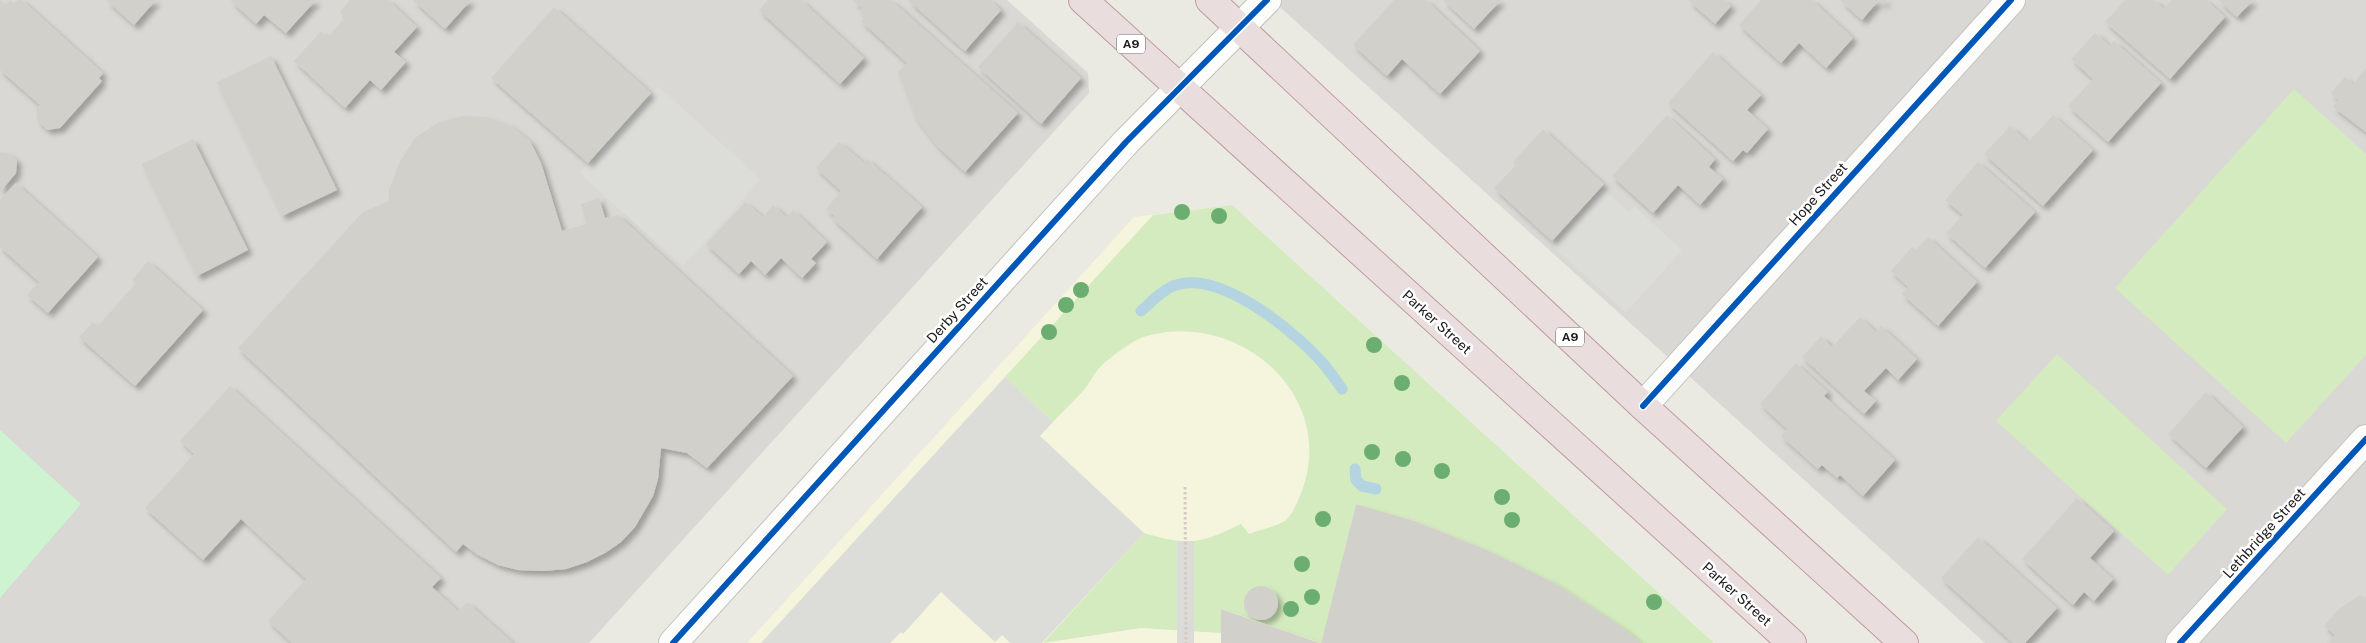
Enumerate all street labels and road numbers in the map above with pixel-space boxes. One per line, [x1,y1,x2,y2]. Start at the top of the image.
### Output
road number: A9 [1117,34,1145,54]
street label: Hope Street [1786,159,1850,229]
street label: Derby Street [923,274,991,346]
street label: Parker Street [1399,287,1475,357]
road number: A9 [1556,328,1584,347]
street label: Lethbridge Street [2220,485,2308,581]
street label: Parker Street [1699,559,1775,629]

